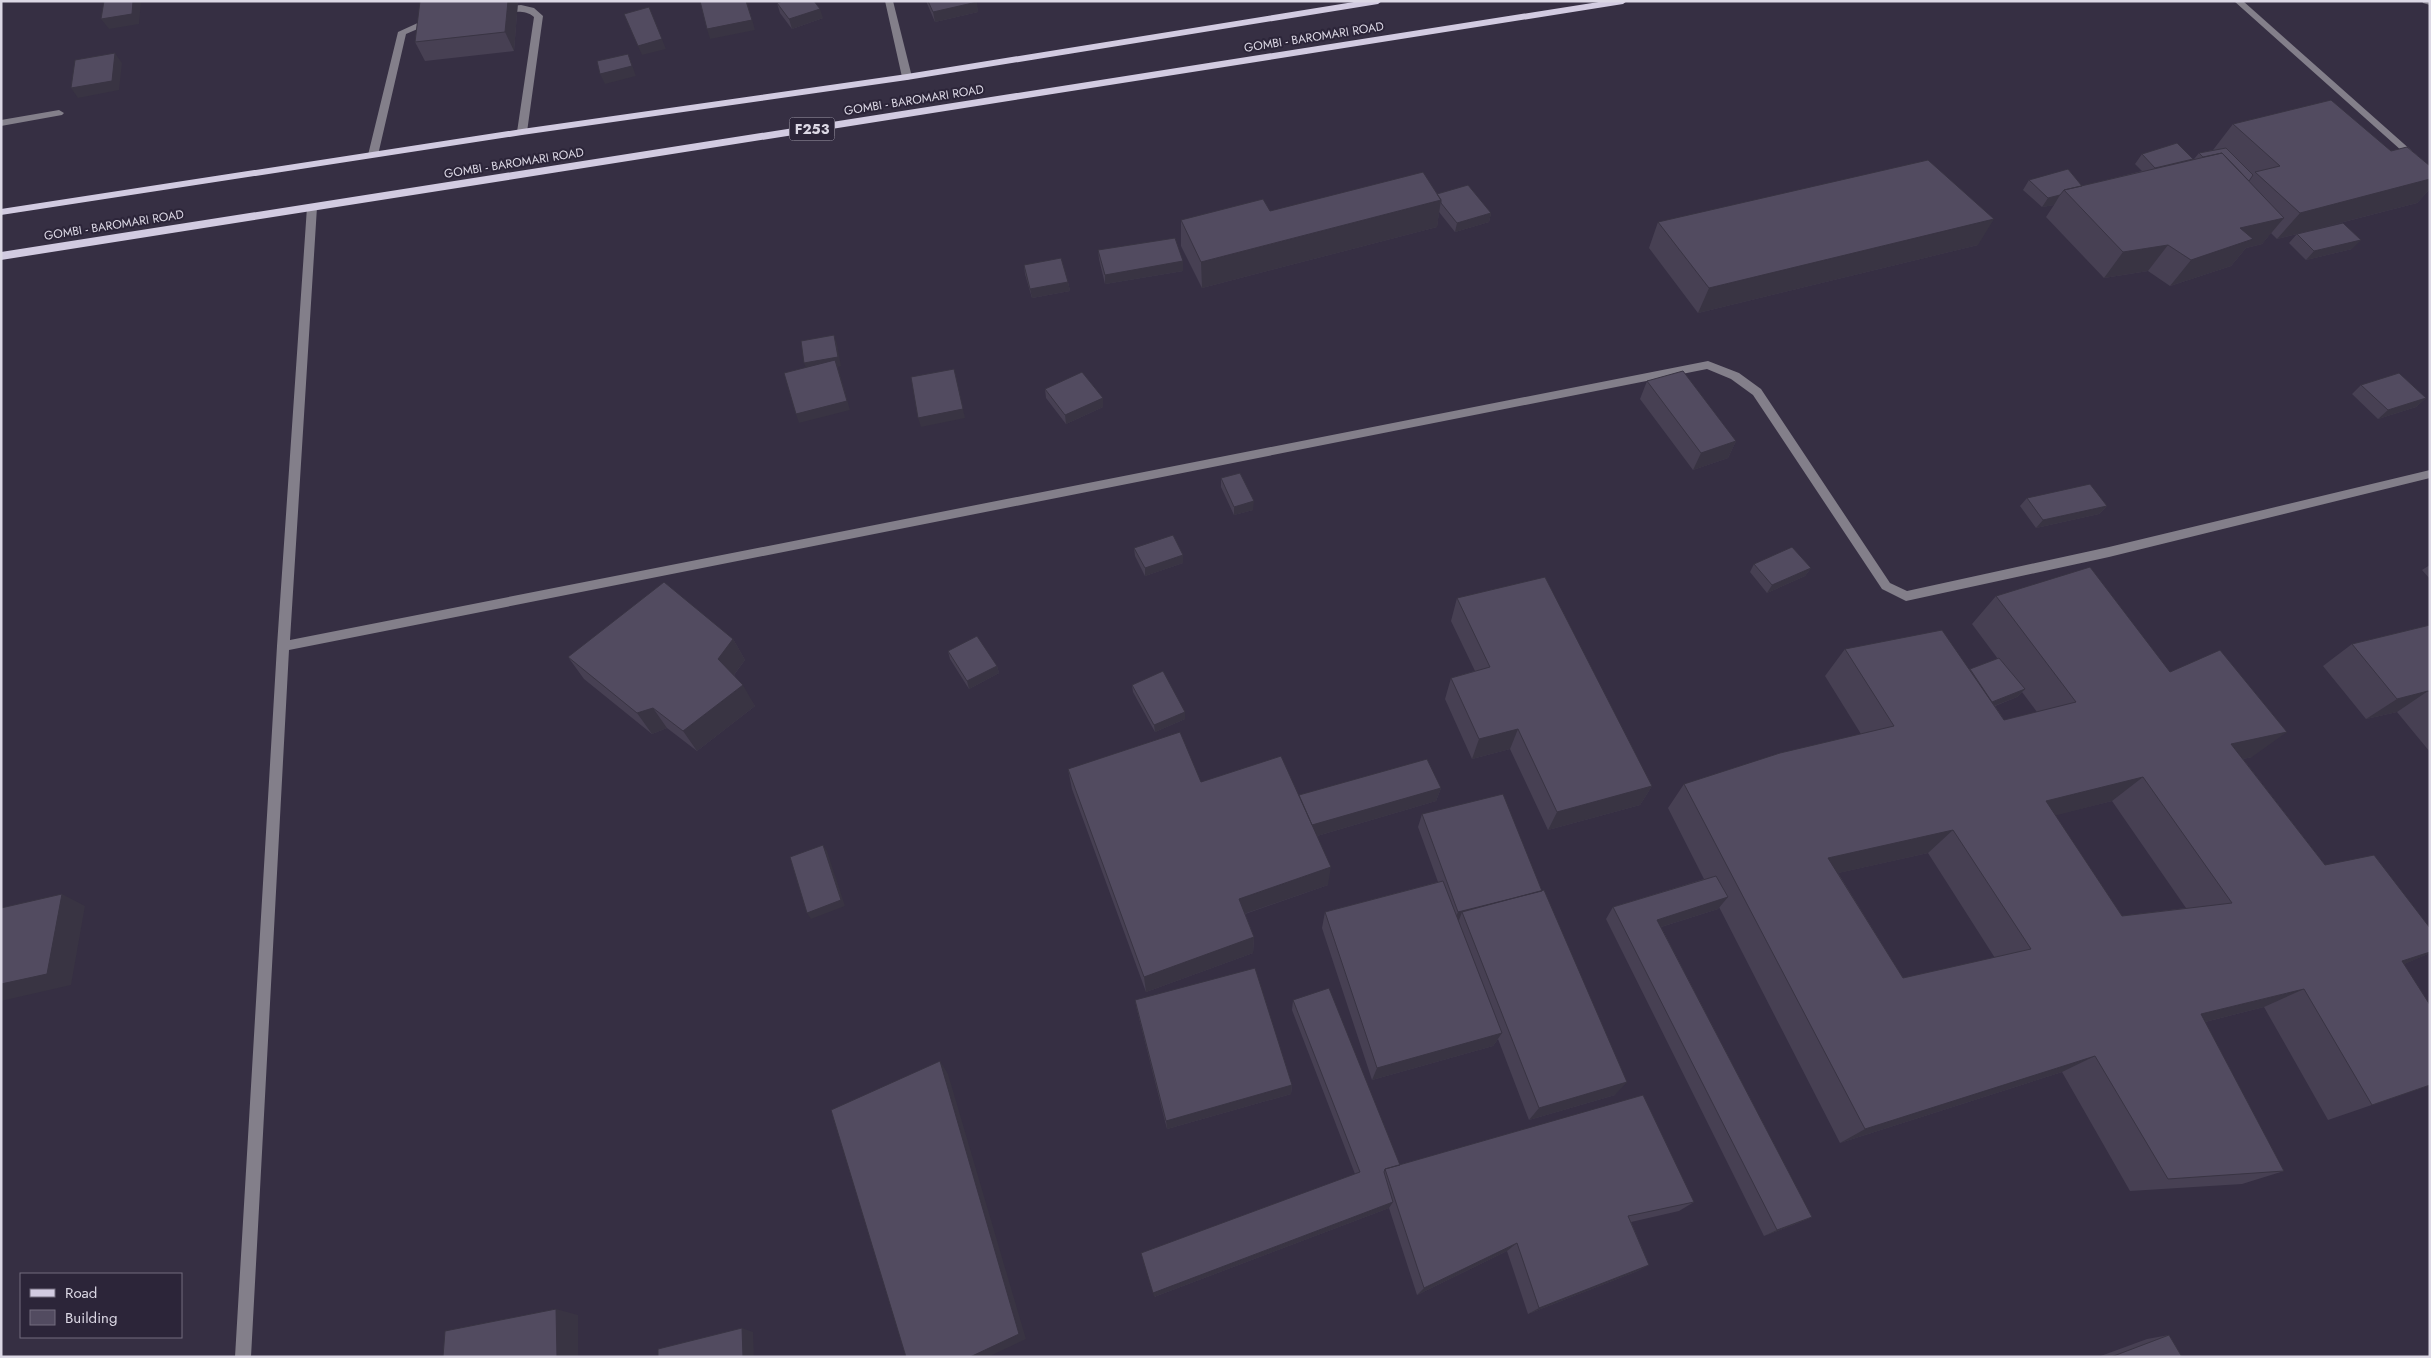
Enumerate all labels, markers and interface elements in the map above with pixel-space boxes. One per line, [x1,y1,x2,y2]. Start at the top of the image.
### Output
street label: GOMBI - BAROMARI ROAD [1243,17,1385,57]
street label: GOMBI - BAROMARI ROAD [843,80,985,120]
road number: F253 [790,118,834,140]
street label: GOMBI - BAROMARI ROAD [443,143,585,183]
street label: GOMBI - BAROMARI ROAD [43,205,185,245]
legend [20,1273,182,1338]
text: Road [65,1282,97,1304]
text: Building [65,1307,117,1329]

